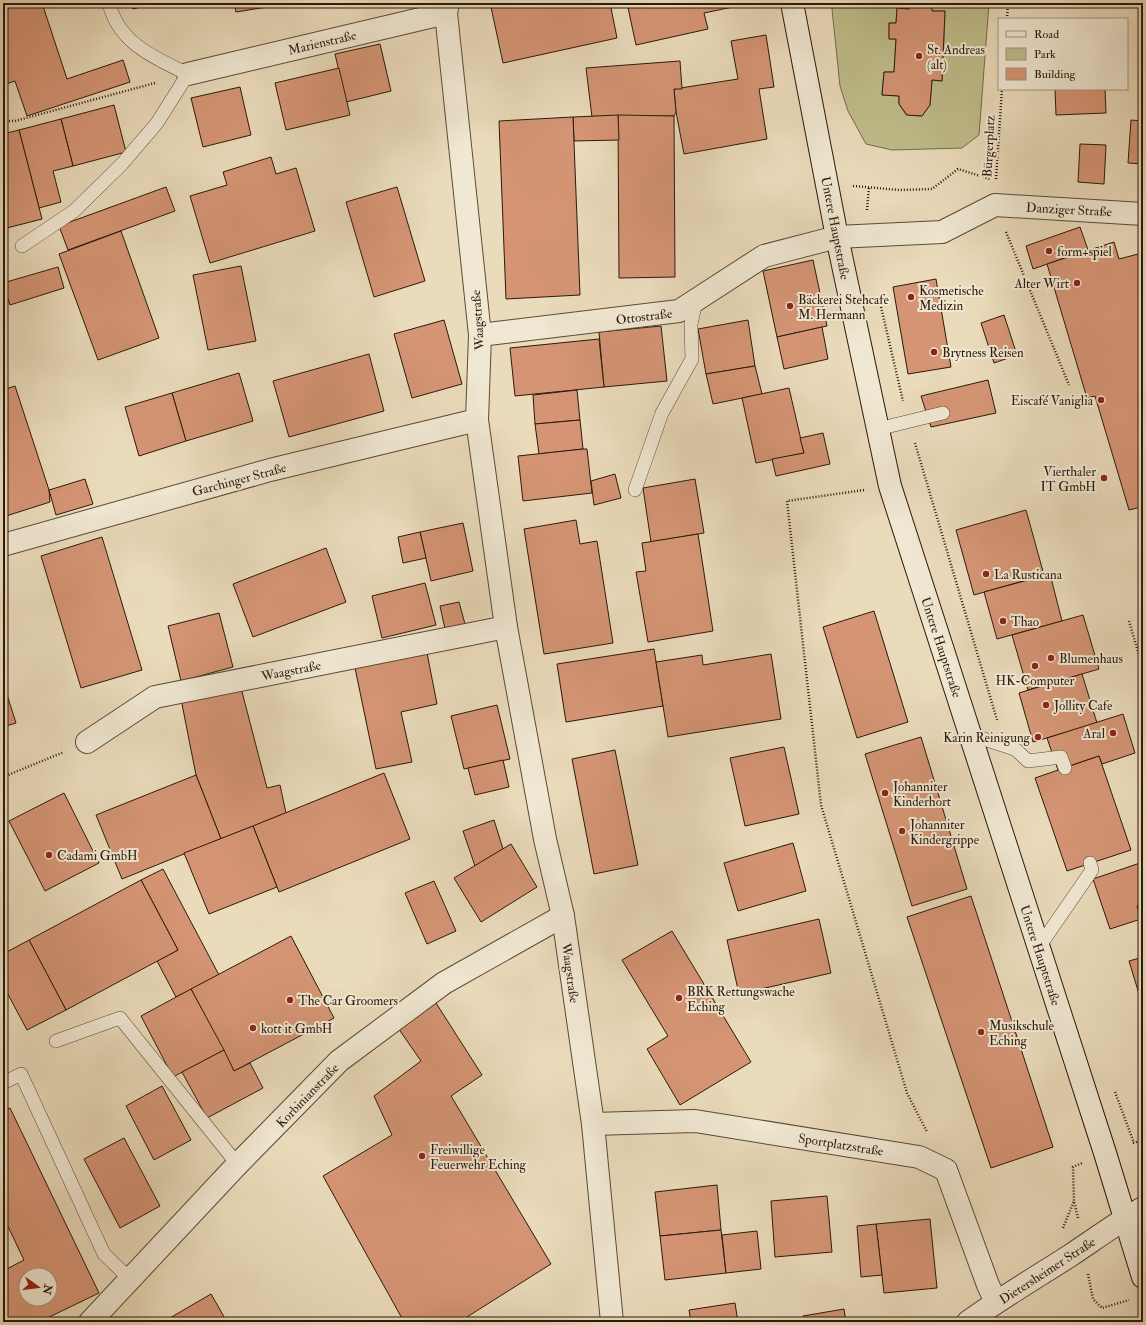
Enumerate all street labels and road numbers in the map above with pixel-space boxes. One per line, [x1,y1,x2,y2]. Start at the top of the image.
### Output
street label: Marienstraße [287,27,358,59]
street label: Bürgerplatz [979,114,1000,178]
street label: Untere Hauptstraße [816,175,853,282]
street label: Danziger Straße [1026,200,1113,220]
street label: Waagstraße [468,289,488,352]
street label: Ottostraße [615,306,674,328]
street label: Garchinger Straße [190,460,289,500]
street label: Untere Hauptstraße [916,595,965,700]
street label: Waagstraße [259,657,323,685]
street label: Untere Hauptstraße [1015,903,1064,1008]
street label: Waagstraße [558,941,582,1005]
street label: Korbinianstraße [273,1060,343,1131]
street label: Sportplatzstraße [797,1130,885,1161]
street label: Dietersheimer Straße [997,1234,1099,1308]

